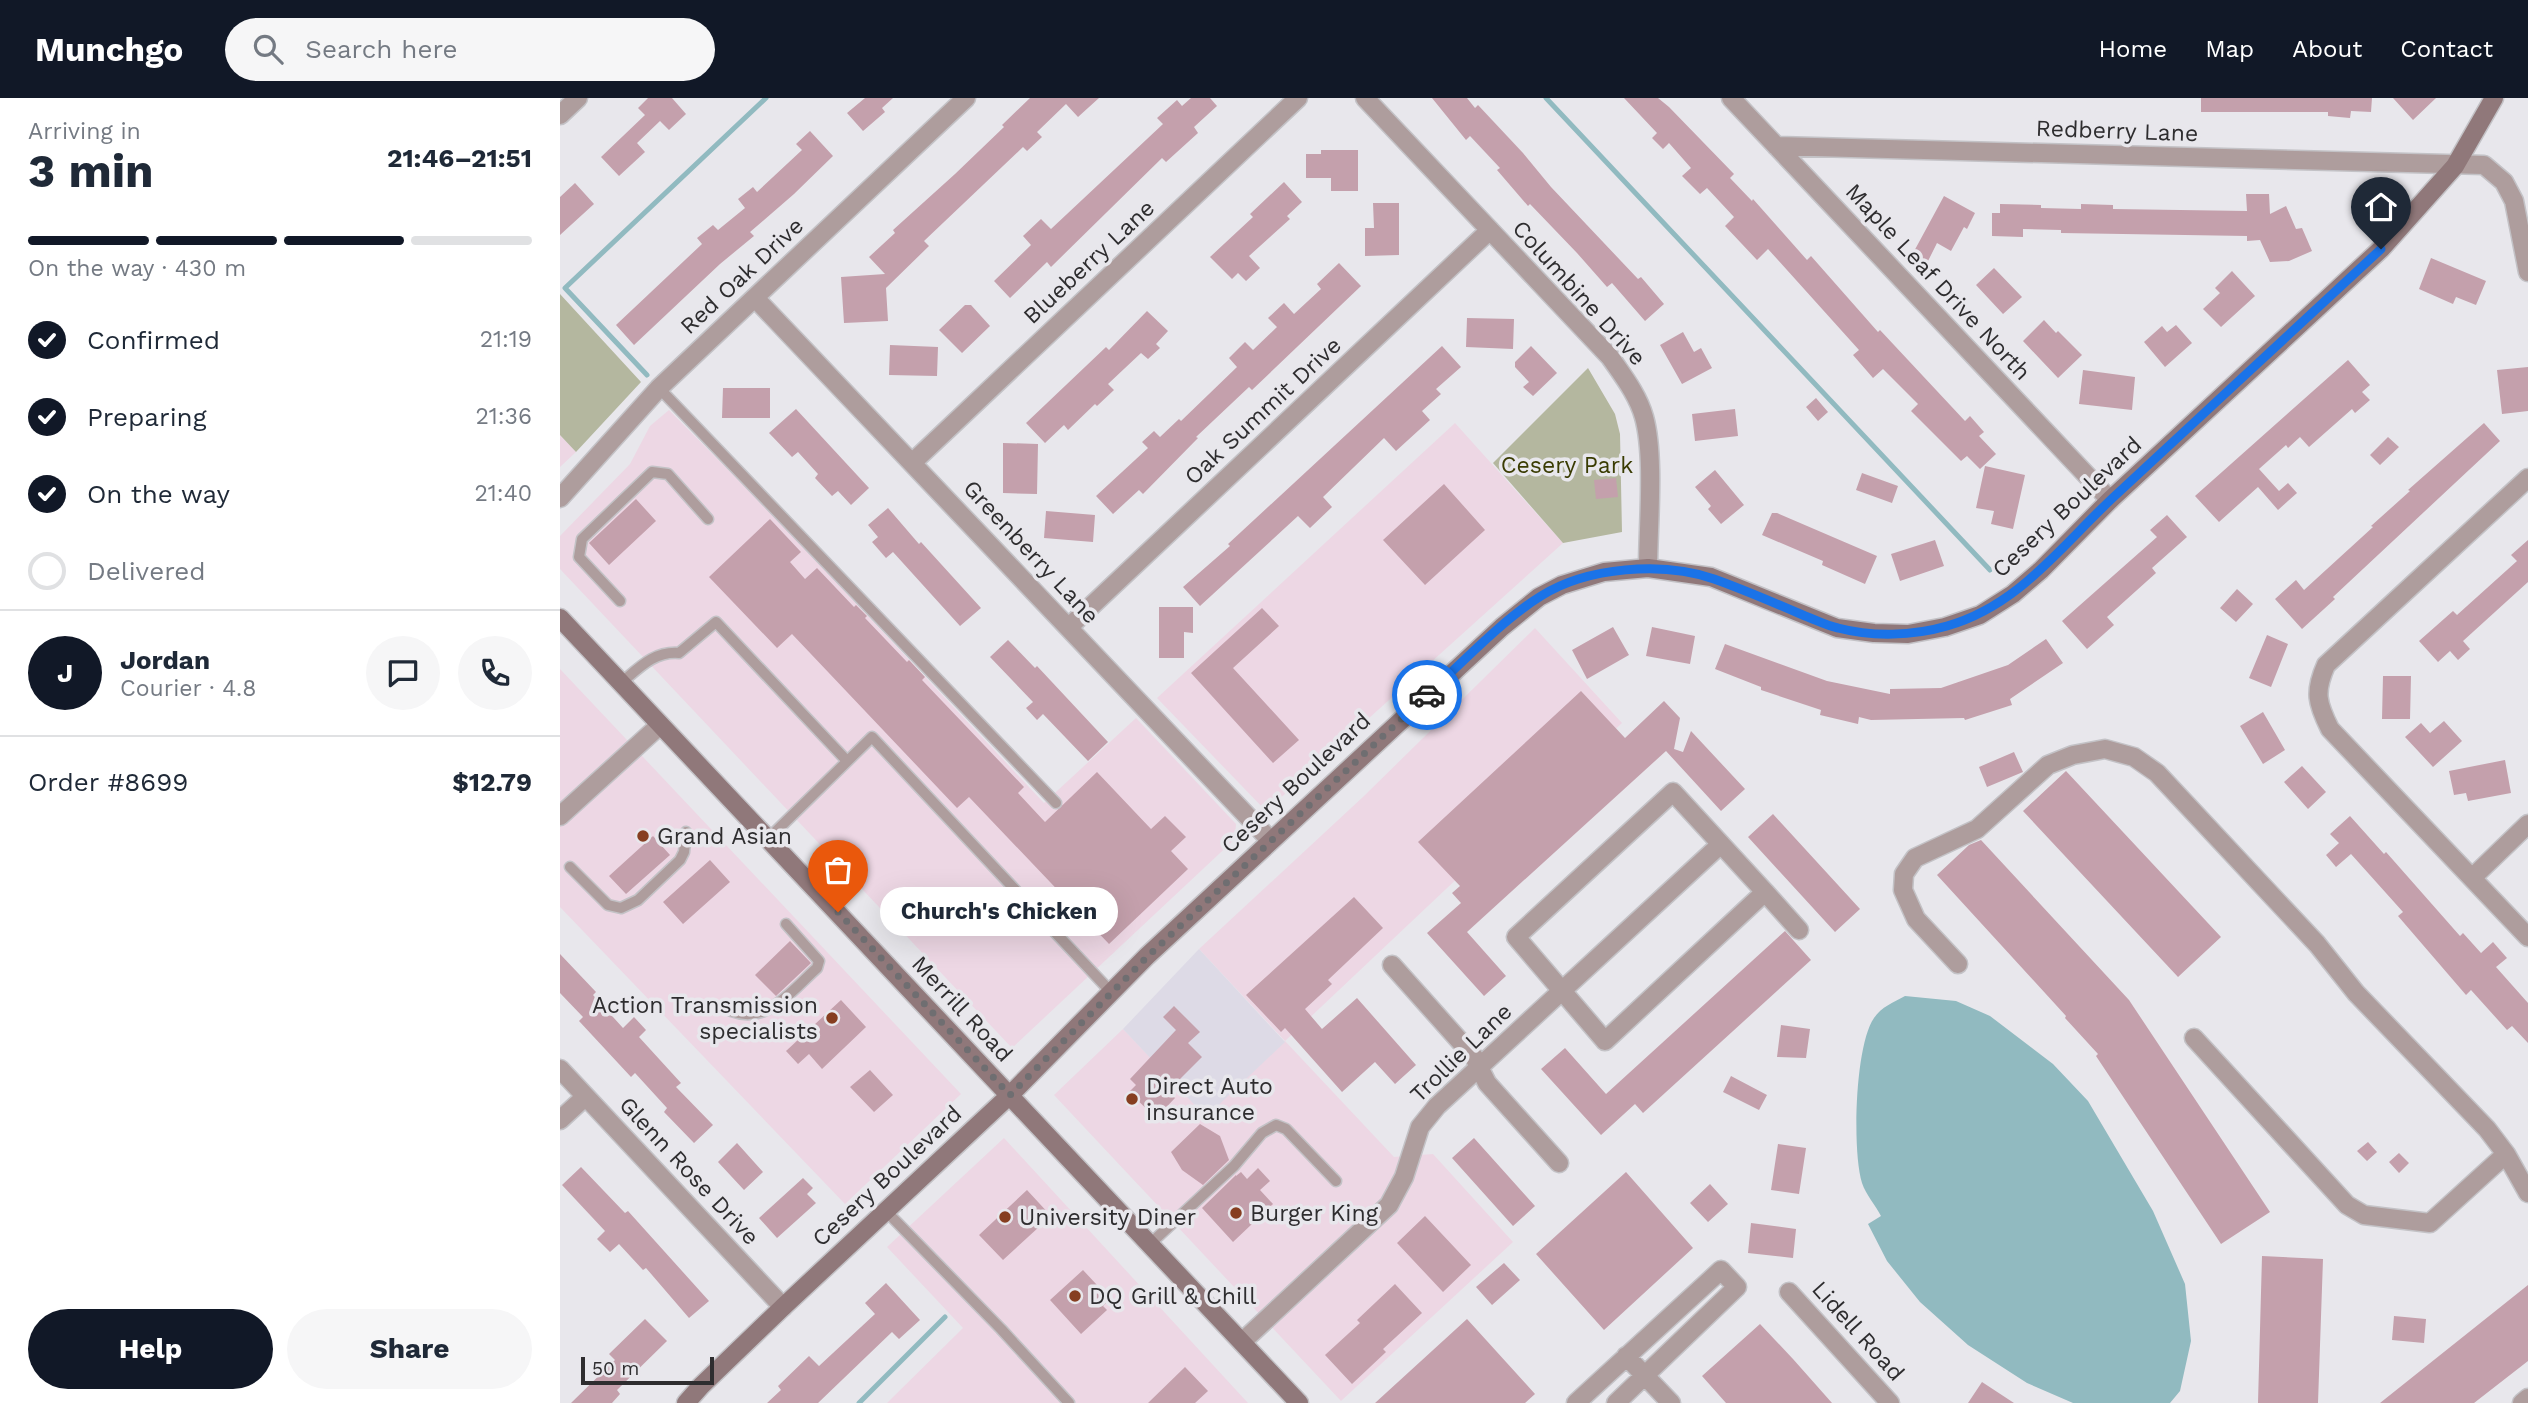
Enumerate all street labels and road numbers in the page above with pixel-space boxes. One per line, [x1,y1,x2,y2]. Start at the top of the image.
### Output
street label: Redberry Lane [2035,115,2199,147]
street label: Maple Leaf Drive North [1840,178,2036,386]
street label: Blueberry Lane [1018,194,1160,330]
street label: Red Oak Drive [675,212,809,340]
street label: Columbine Drive [1507,215,1651,371]
street label: Oak Summit Drive [1179,332,1347,490]
street label: Cesery Boulevard [1987,431,2147,583]
street label: Greenberry Lane [958,475,1104,629]
street label: Cesery Boulevard [1216,707,1376,859]
street label: Merrill Road [906,950,1018,1068]
street label: Trollie Lane [1405,998,1517,1108]
street label: Glenn Rose Drive [614,1091,764,1251]
street label: Cesery Boulevard [807,1100,967,1252]
street label: Lidell Road [1806,1276,1910,1386]

